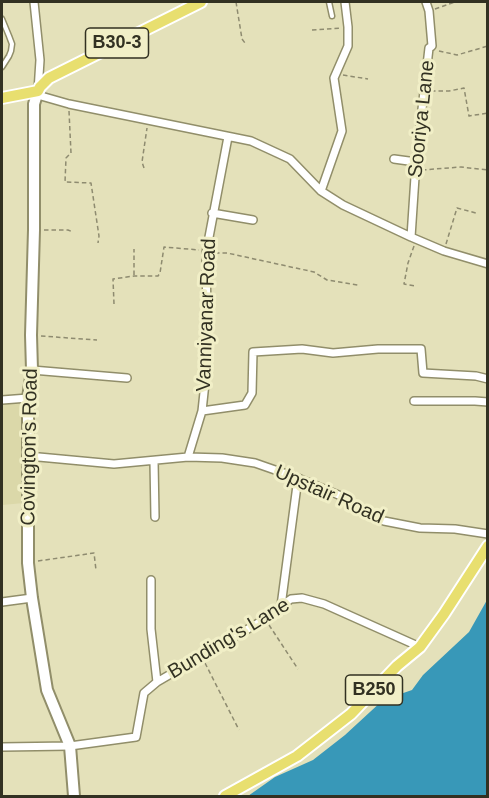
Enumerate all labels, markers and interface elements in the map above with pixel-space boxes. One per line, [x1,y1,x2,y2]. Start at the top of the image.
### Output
road number: B30-3 [86,28,148,58]
street label: Sooriya Lane [404,59,440,179]
street label: Vanniyanar Road [192,238,222,392]
street label: Covington's Road [17,368,43,526]
street label: Upstair Road [271,460,387,530]
street label: Bunding's Lane [164,593,294,685]
road number: B250 [346,675,403,705]

